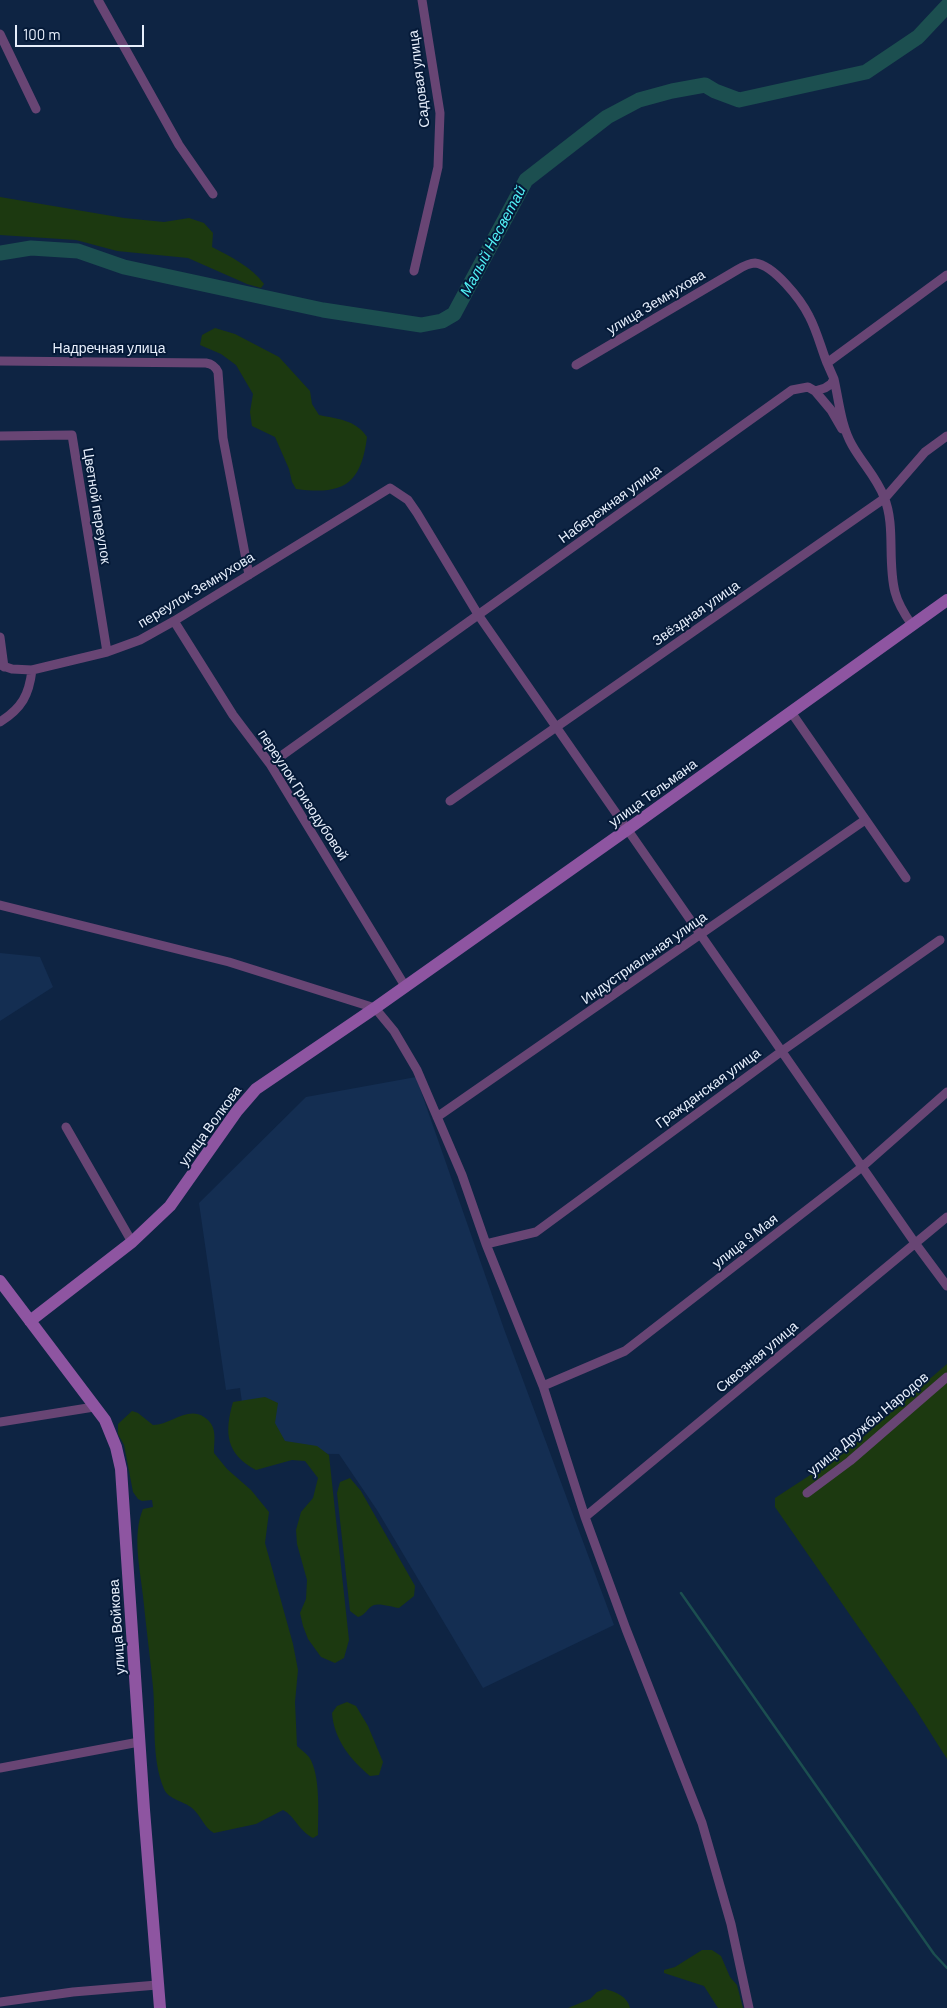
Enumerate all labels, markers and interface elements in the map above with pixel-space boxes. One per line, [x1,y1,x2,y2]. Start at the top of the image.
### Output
scale bar [18,15,146,47]
text: 100 m [23,25,61,43]
street label: Садовая улица [405,29,433,129]
water label: Малый Несветай [456,183,530,299]
street label: улица Земнухова [604,266,708,338]
street label: Надречная улица [53,340,165,356]
street label: Цветной переулок [80,447,114,565]
street label: Набережная улица [555,461,665,547]
street label: переулок Земнухова [135,549,257,631]
street label: Звёздная улица [649,577,743,649]
street label: переулок Гризодубовой [254,726,352,864]
street label: улица Тельмана [606,755,700,831]
street label: Индустриальная улица [578,908,710,1008]
street label: Гражданская улица [652,1044,764,1132]
street label: улица Волкова [175,1082,245,1170]
street label: улица 9 Мая [709,1210,781,1272]
street label: Сквозная улица [713,1318,801,1396]
street label: улица Дружбы Народов [804,1369,932,1479]
street label: улица Войкова [105,1579,129,1675]

